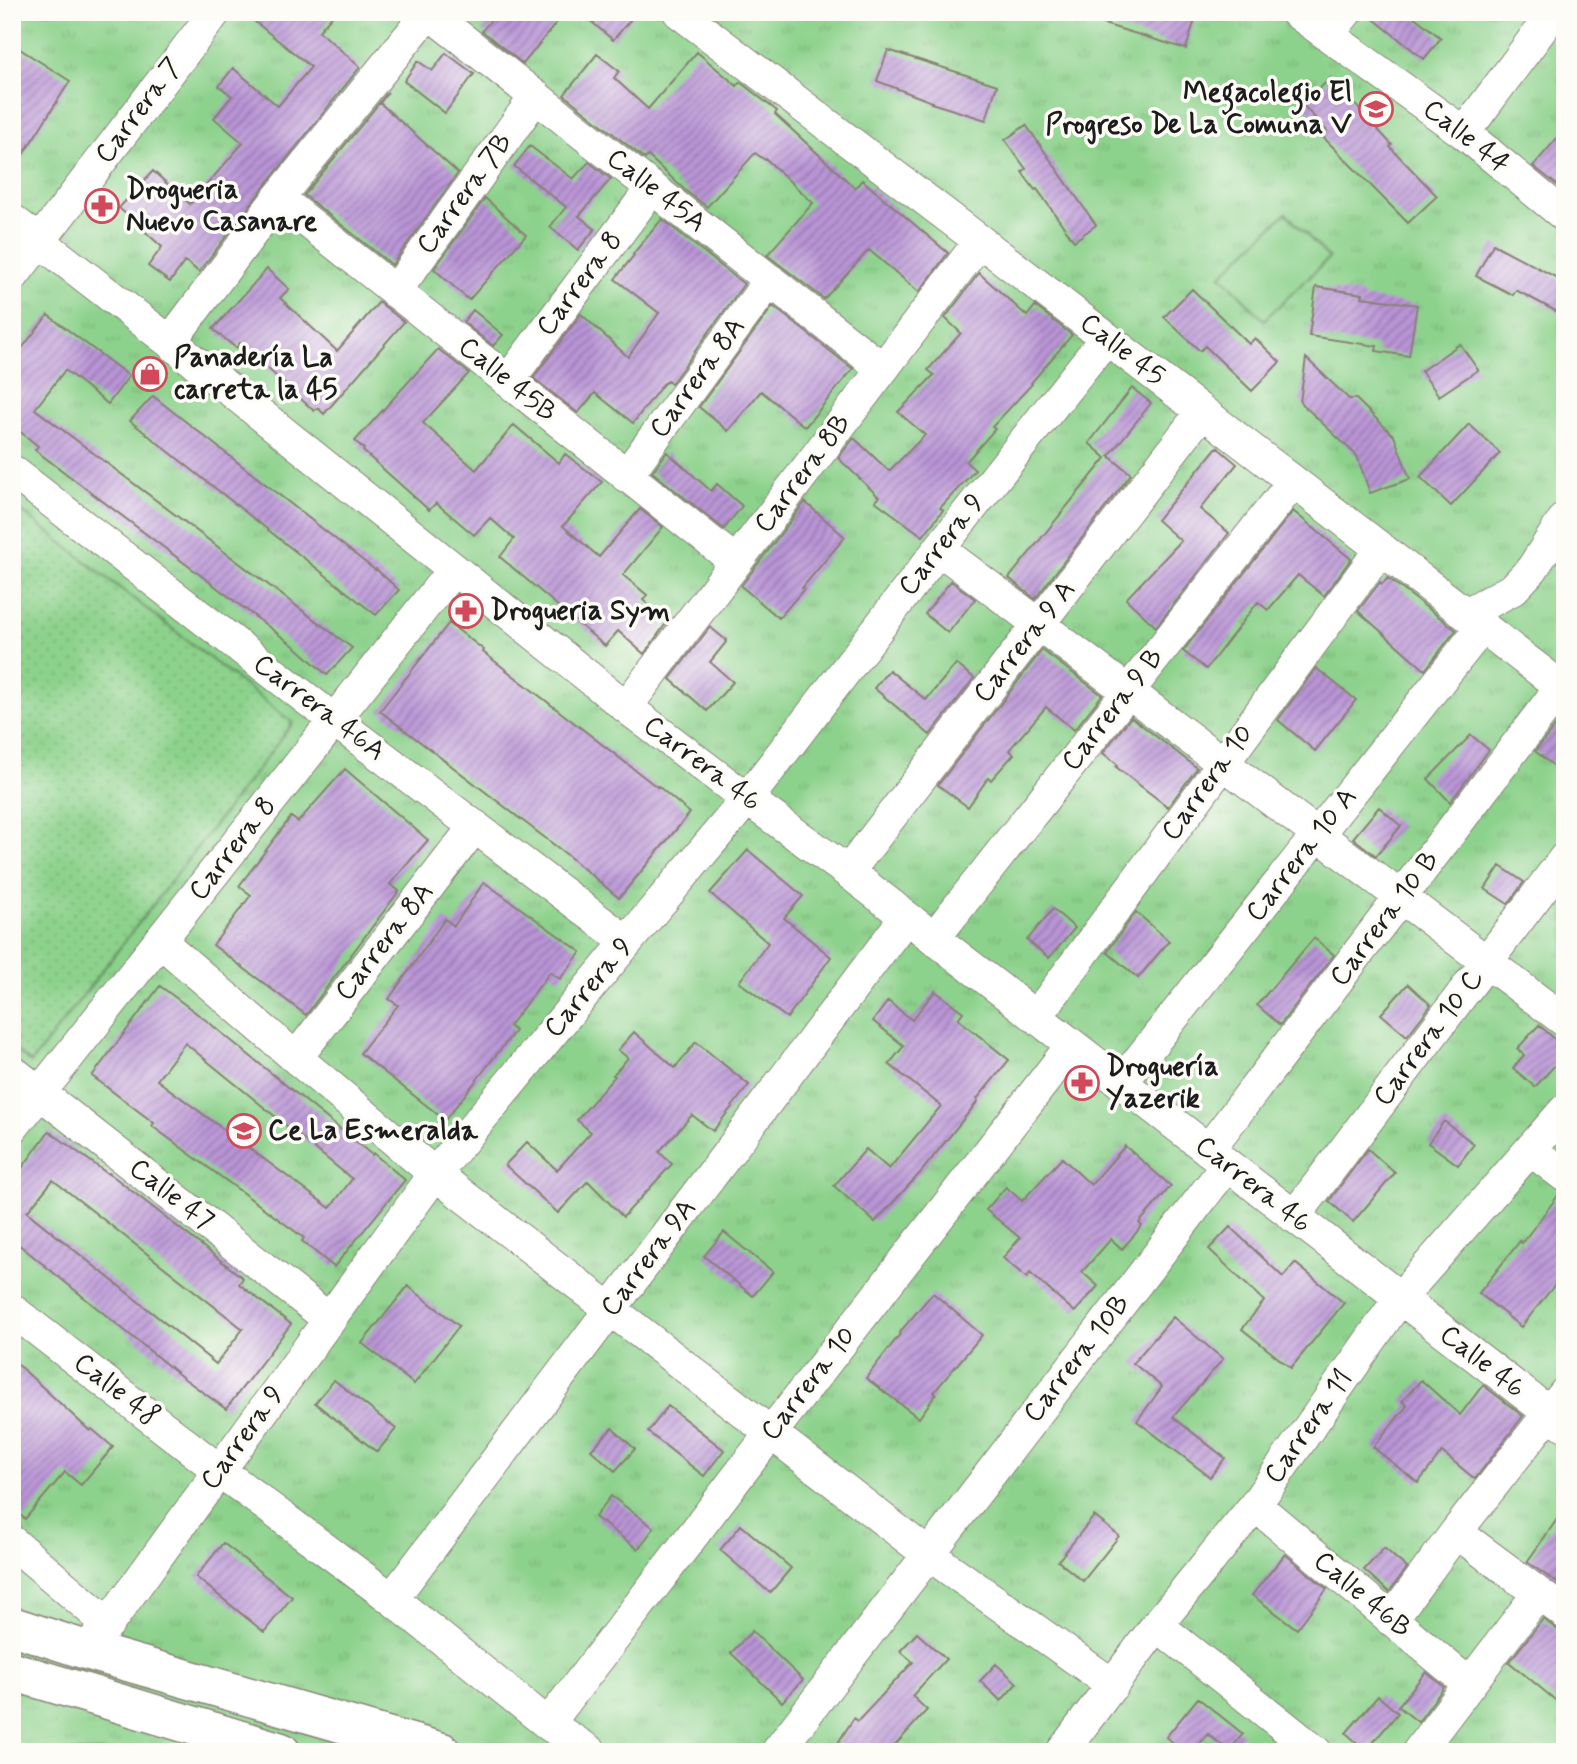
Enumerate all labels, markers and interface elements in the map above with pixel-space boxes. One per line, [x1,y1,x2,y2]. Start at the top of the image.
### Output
street label: Carrera 7 [87,50,191,172]
place label: Megacolegio El Progreso De La Comuna V [1045,75,1352,145]
school or university icon: Megacolegio El Progreso De La Comuna V [1357,90,1395,128]
street label: Calle 44 [1415,91,1517,183]
street label: Carrera 7B [408,126,522,262]
street label: Calle 45A [598,140,714,242]
place label: Drogueria Nuevo Casanare [126,172,317,241]
pharmacy icon: Drogueria Nuevo Casanare [83,187,121,225]
street label: Carrera 8 [528,224,632,344]
street label: Calle 45 [1072,305,1172,395]
street label: Carrera 8A [642,310,754,446]
street label: Calle 45B [450,329,564,431]
place label: Panadería La carreta la 45 [174,340,337,409]
shop icon: Panadería La carreta la 45 [131,355,169,393]
street label: Carrera 8B [746,407,860,541]
street label: Carrera 9 [890,486,994,604]
street label: Carrera 9 A [965,573,1085,711]
pharmacy icon: Drogueria Sym [447,592,485,630]
place label: Drogueria Sym [490,593,670,631]
street label: Carrera 9 B [1053,641,1173,779]
street label: Carrera 46A [245,646,393,770]
street label: Carrera 46 [635,707,769,821]
street label: Carrera 10 [1153,717,1263,849]
street label: Carrera 10 A [1238,780,1366,930]
street label: Carrera 8 [181,789,285,909]
street label: Carrera 10 B [1322,844,1448,994]
street label: Carrera 8A [327,875,443,1009]
street label: Carrera 9 [536,930,642,1046]
street label: Carrera 10 C [1365,962,1493,1114]
place label: Droguería Yazerik [1106,1049,1219,1118]
pharmacy icon: Droguería Yazerik [1063,1064,1101,1102]
school or university icon: Ce La Esmeralda [225,1112,263,1150]
place label: Ce La Esmeralda [268,1113,479,1150]
street label: Carrera 46 [1187,1128,1319,1242]
street label: Calle 47 [121,1150,221,1240]
street label: Carrera 9A [592,1191,706,1325]
street label: Carrera 10B [1015,1287,1139,1431]
street label: Calle 46 [1431,1317,1533,1407]
street label: Carrera 10 [753,1319,865,1449]
street label: Calle 48 [65,1345,167,1435]
street label: Carrera 11 [1256,1363,1362,1491]
street label: Carrera 9 [193,1378,293,1498]
street label: Calle 46B [1305,1543,1419,1647]

